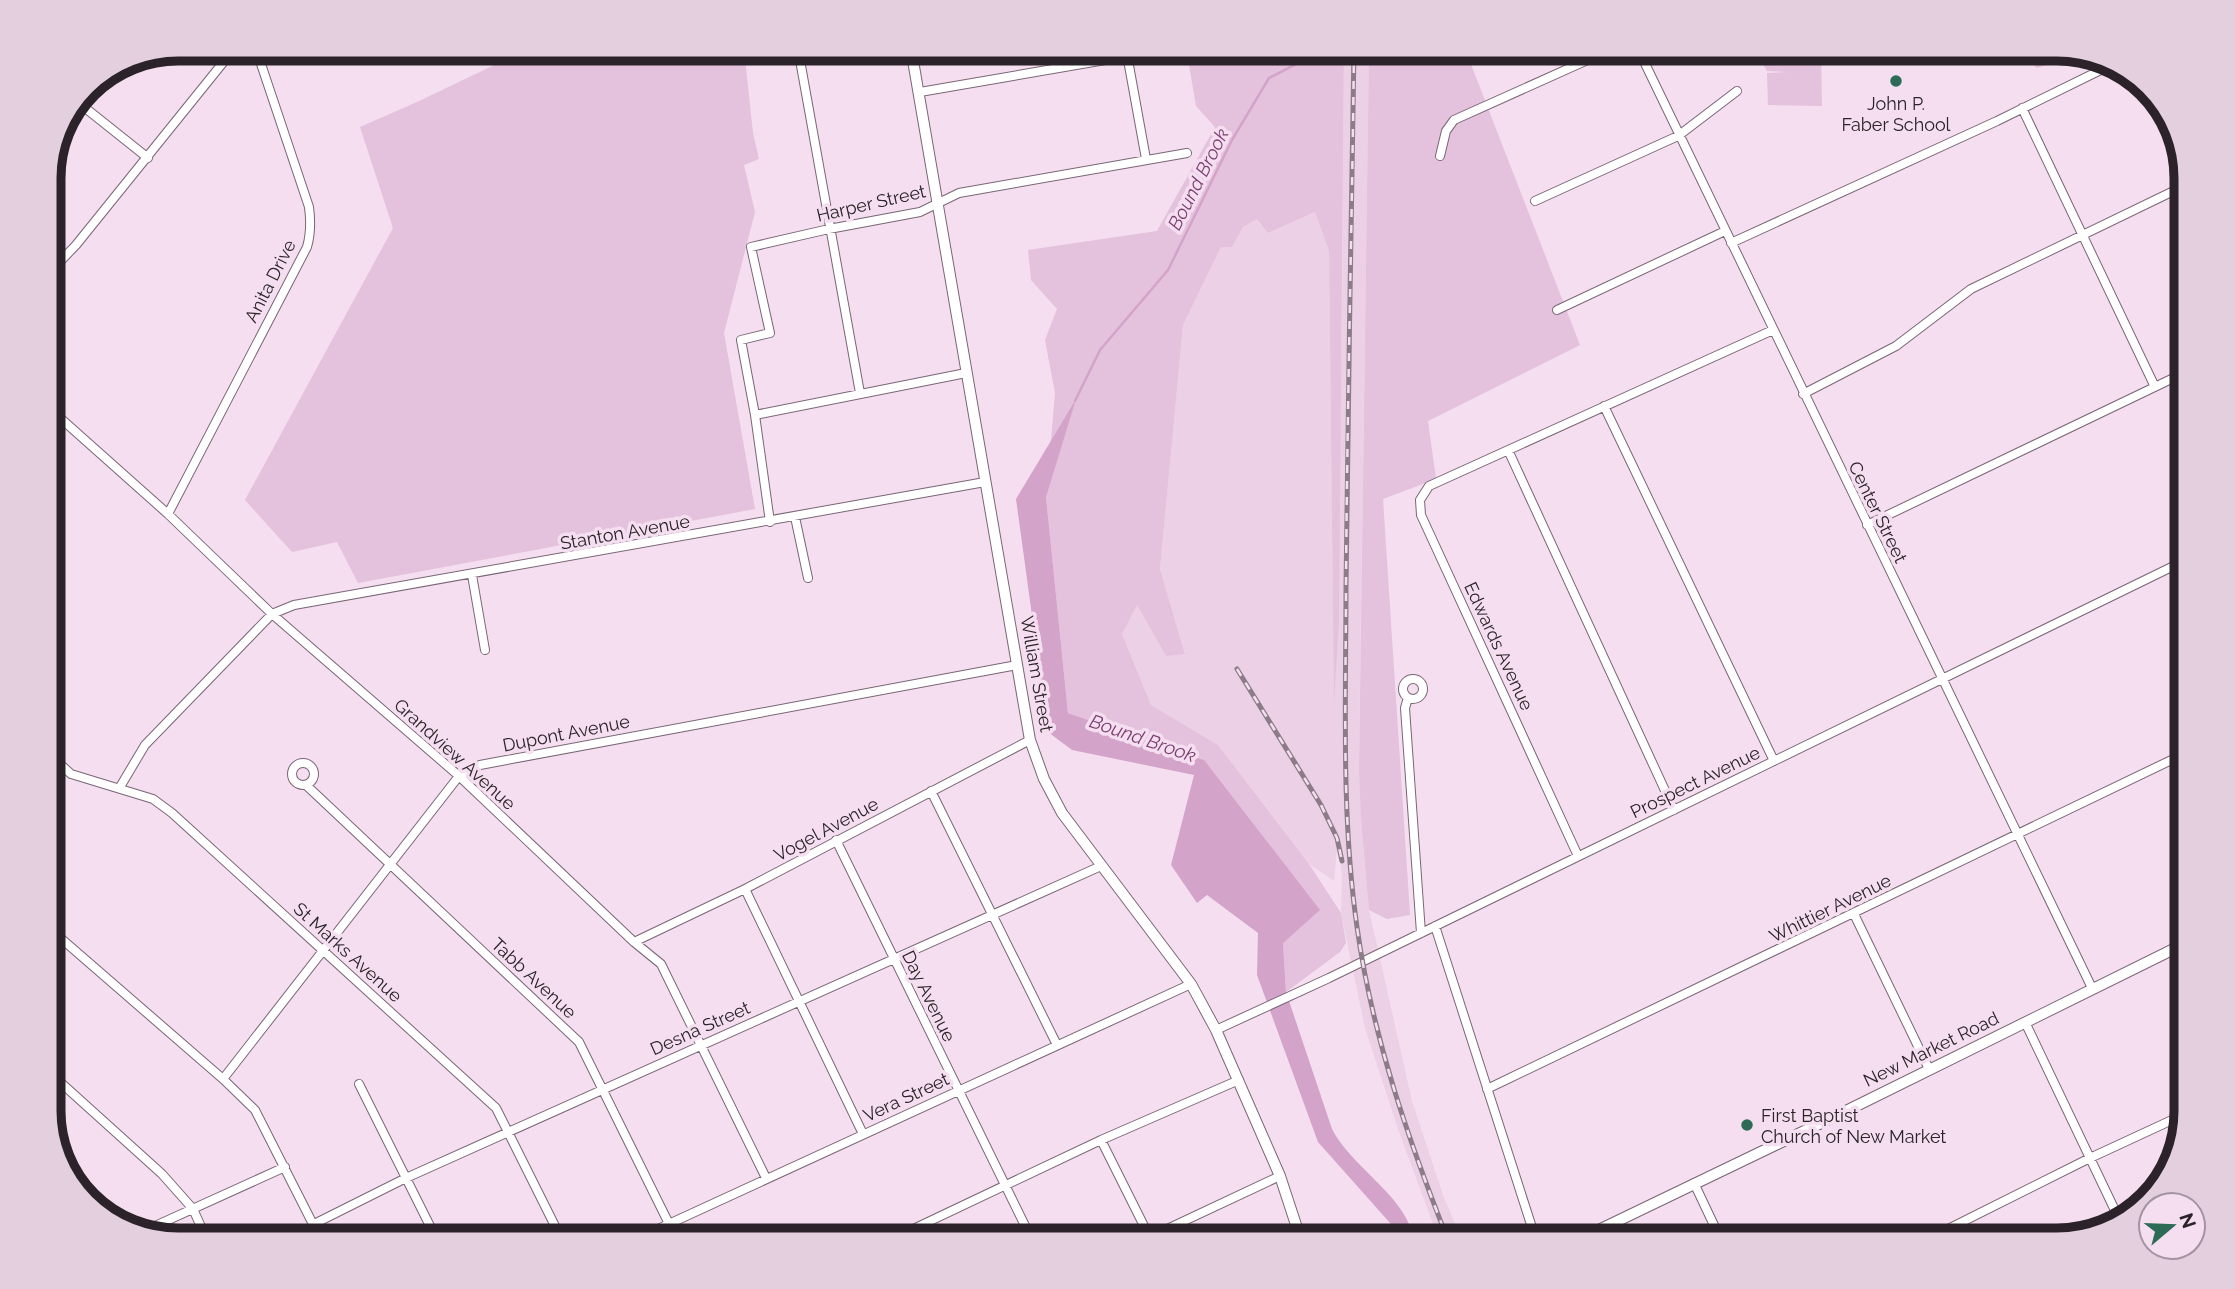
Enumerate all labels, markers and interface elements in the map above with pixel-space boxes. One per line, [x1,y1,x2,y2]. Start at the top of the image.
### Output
marker: John P. Faber School [1888,73,1904,89]
place label: John P. Faber School [1841,93,1951,135]
water label: Bound Brook [1163,125,1233,233]
street label: Harper Street [814,180,928,226]
street label: Anita Drive [240,236,300,326]
street label: Center Street [1844,458,1912,566]
street label: Stanton Avenue [559,510,692,554]
street label: Edwards Avenue [1460,578,1538,714]
street label: William Street [1016,614,1058,734]
street label: Grandview Avenue [390,694,520,814]
street label: Dupont Avenue [501,710,632,756]
water label: Bound Brook [1087,710,1199,766]
street label: Prospect Avenue [1627,741,1764,822]
street label: Vogel Avenue [770,793,882,865]
street label: Whittier Avenue [1766,869,1895,947]
street label: St Marks Avenue [289,898,407,1006]
street label: Tabb Avenue [487,933,581,1023]
street label: Day Avenue [898,947,960,1045]
street label: Desna Street [647,997,753,1059]
street label: New Market Road [1860,1007,2002,1091]
street label: Vera Street [860,1068,952,1126]
place label: First Baptist Church of New Market [1761,1105,1946,1147]
marker: First Baptist Church of New Market [1739,1117,1755,1133]
north arrow [2137,1191,2207,1261]
text: N [2175,1210,2201,1231]

